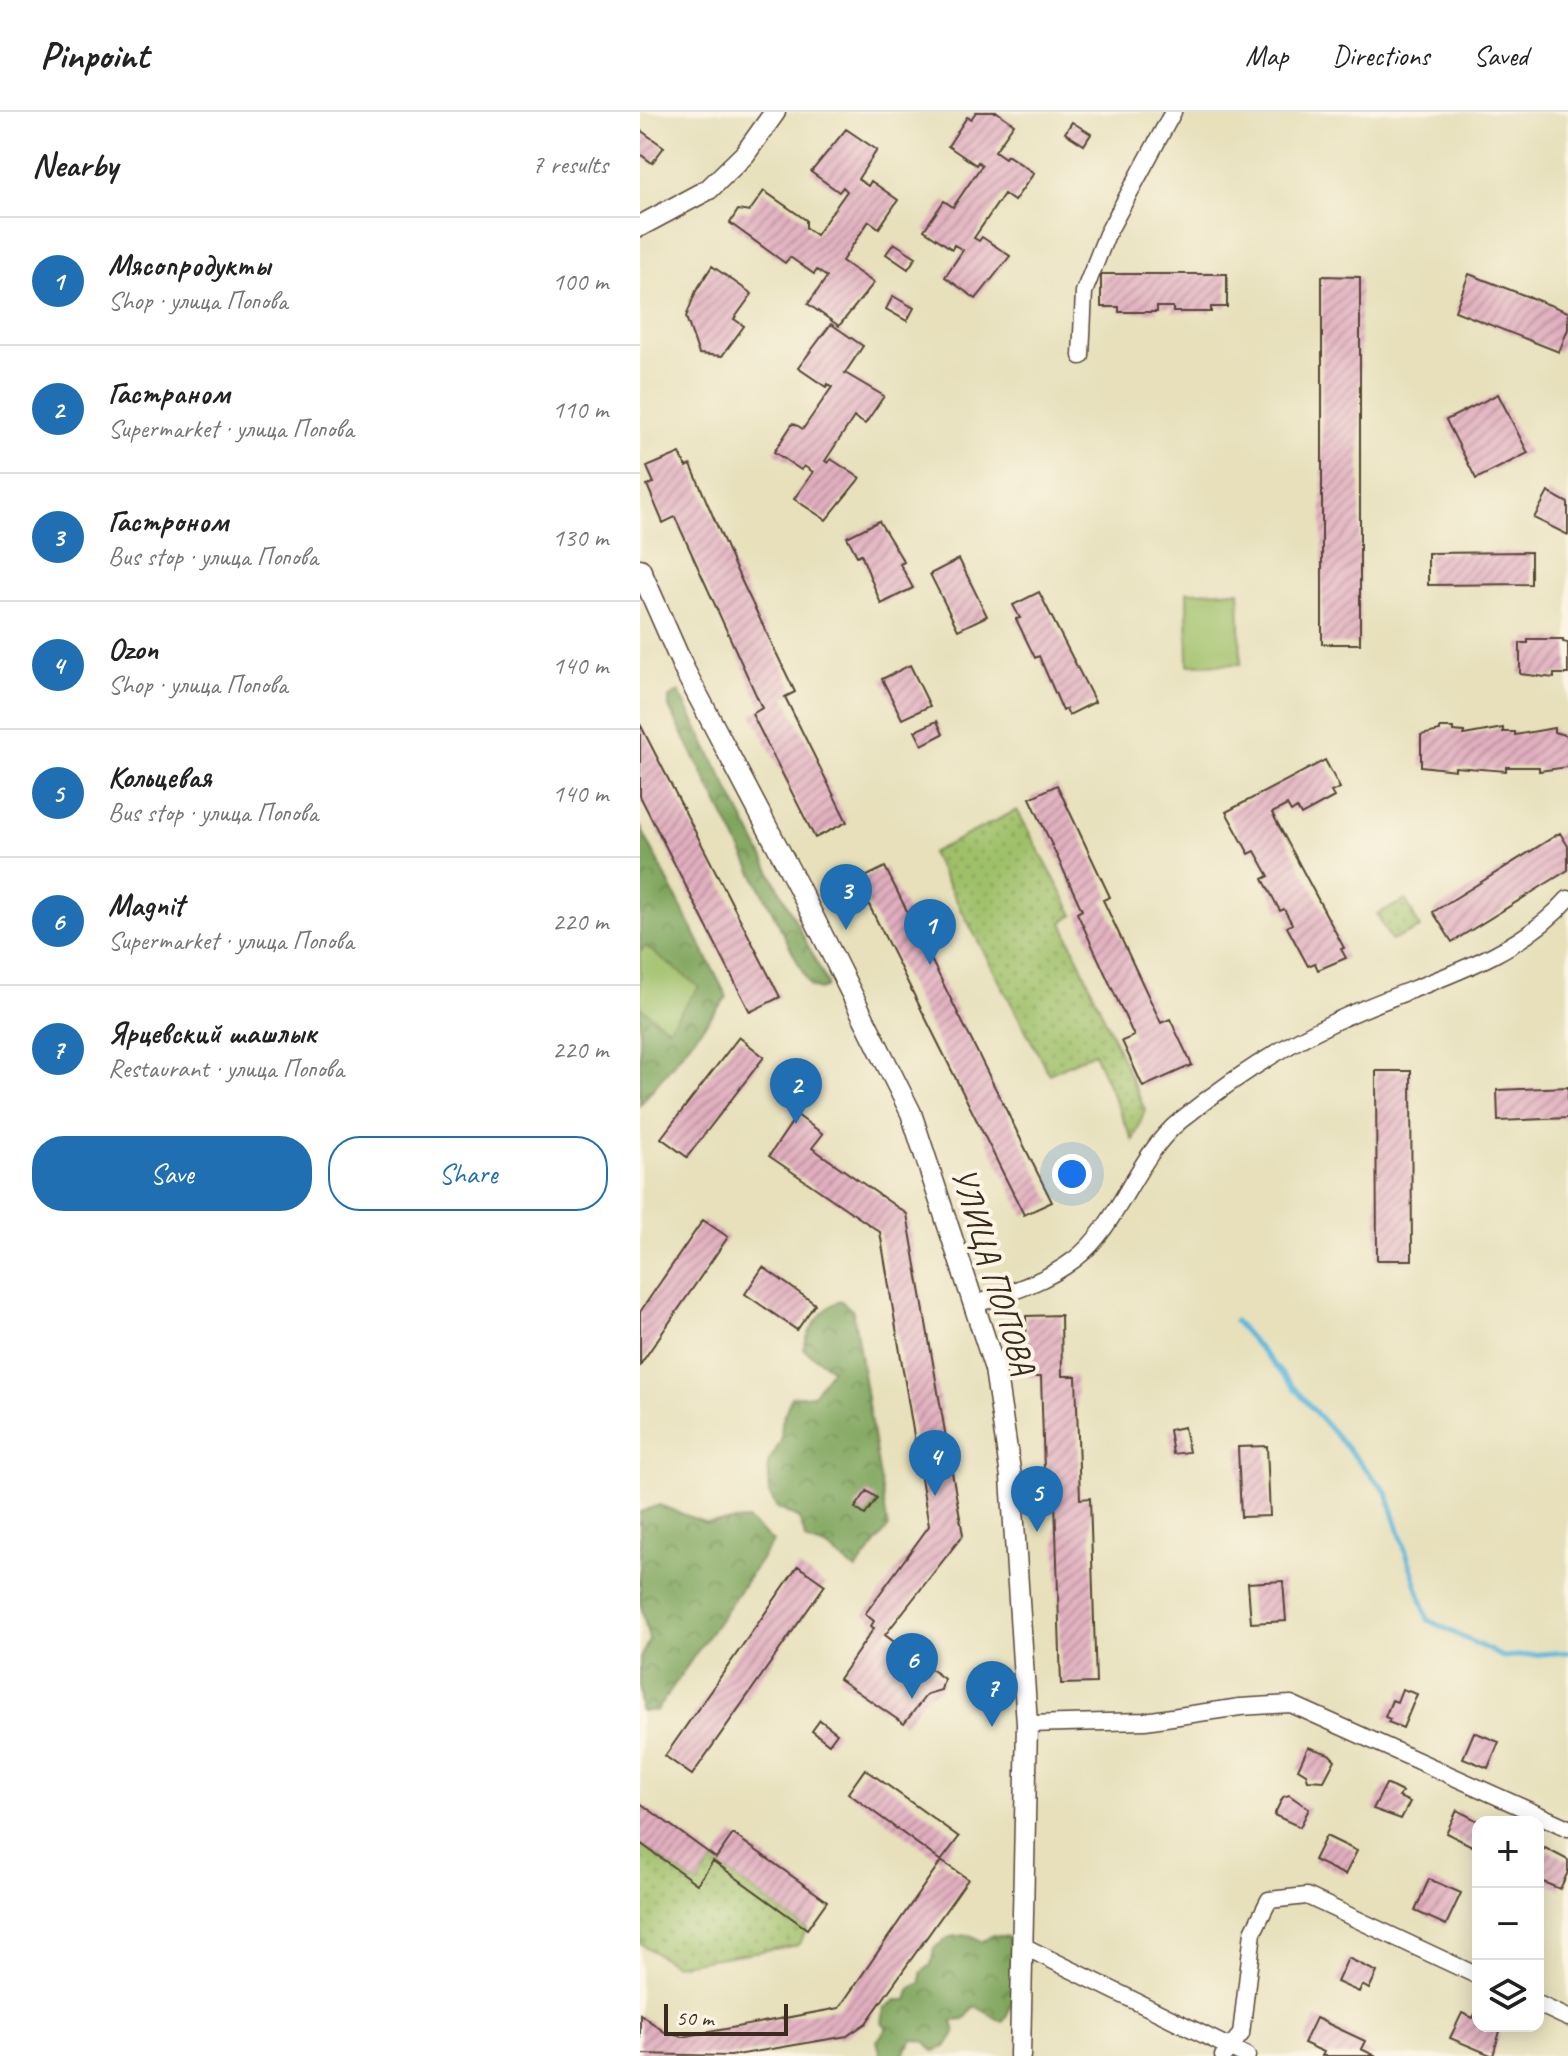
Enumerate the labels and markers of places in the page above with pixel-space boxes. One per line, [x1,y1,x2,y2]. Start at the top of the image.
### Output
pin: 3 [820,864,872,930]
pin: 1 [904,899,956,965]
pin: 2 [770,1058,822,1124]
pin: 4 [909,1430,961,1496]
pin: 5 [1011,1466,1063,1532]
pin: 6 [886,1633,938,1699]
pin: 7 [966,1661,1018,1727]

